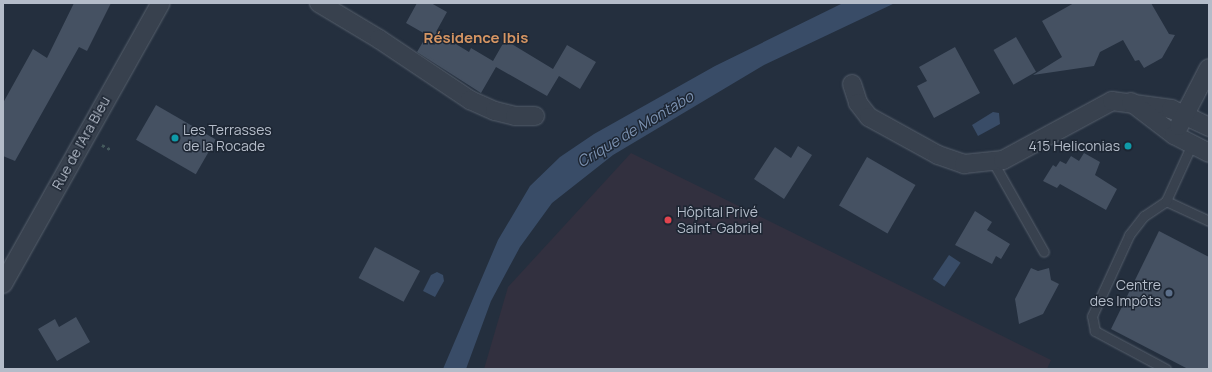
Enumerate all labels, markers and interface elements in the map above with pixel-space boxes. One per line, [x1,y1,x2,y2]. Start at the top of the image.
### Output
district label: Résidence Ibis [424,29,528,47]
water label: Crique de Montabo [574,87,696,171]
street label: Rue de l'Ara Bleu [48,93,114,193]
place label: Les Terrasses de la Rocade [183,122,272,154]
marker: Les Terrasses de la Rocade [170,133,180,143]
place label: 415 Heliconias [1029,138,1120,154]
marker: 415 Heliconias [1123,141,1133,151]
place label: Hôpital Privé Saint-Gabriel [677,204,762,236]
marker: Hôpital Privé Saint-Gabriel [662,214,674,226]
place label: Centre des Impôts [1090,277,1161,310]
marker: Centre des Impôts [1164,288,1174,298]

